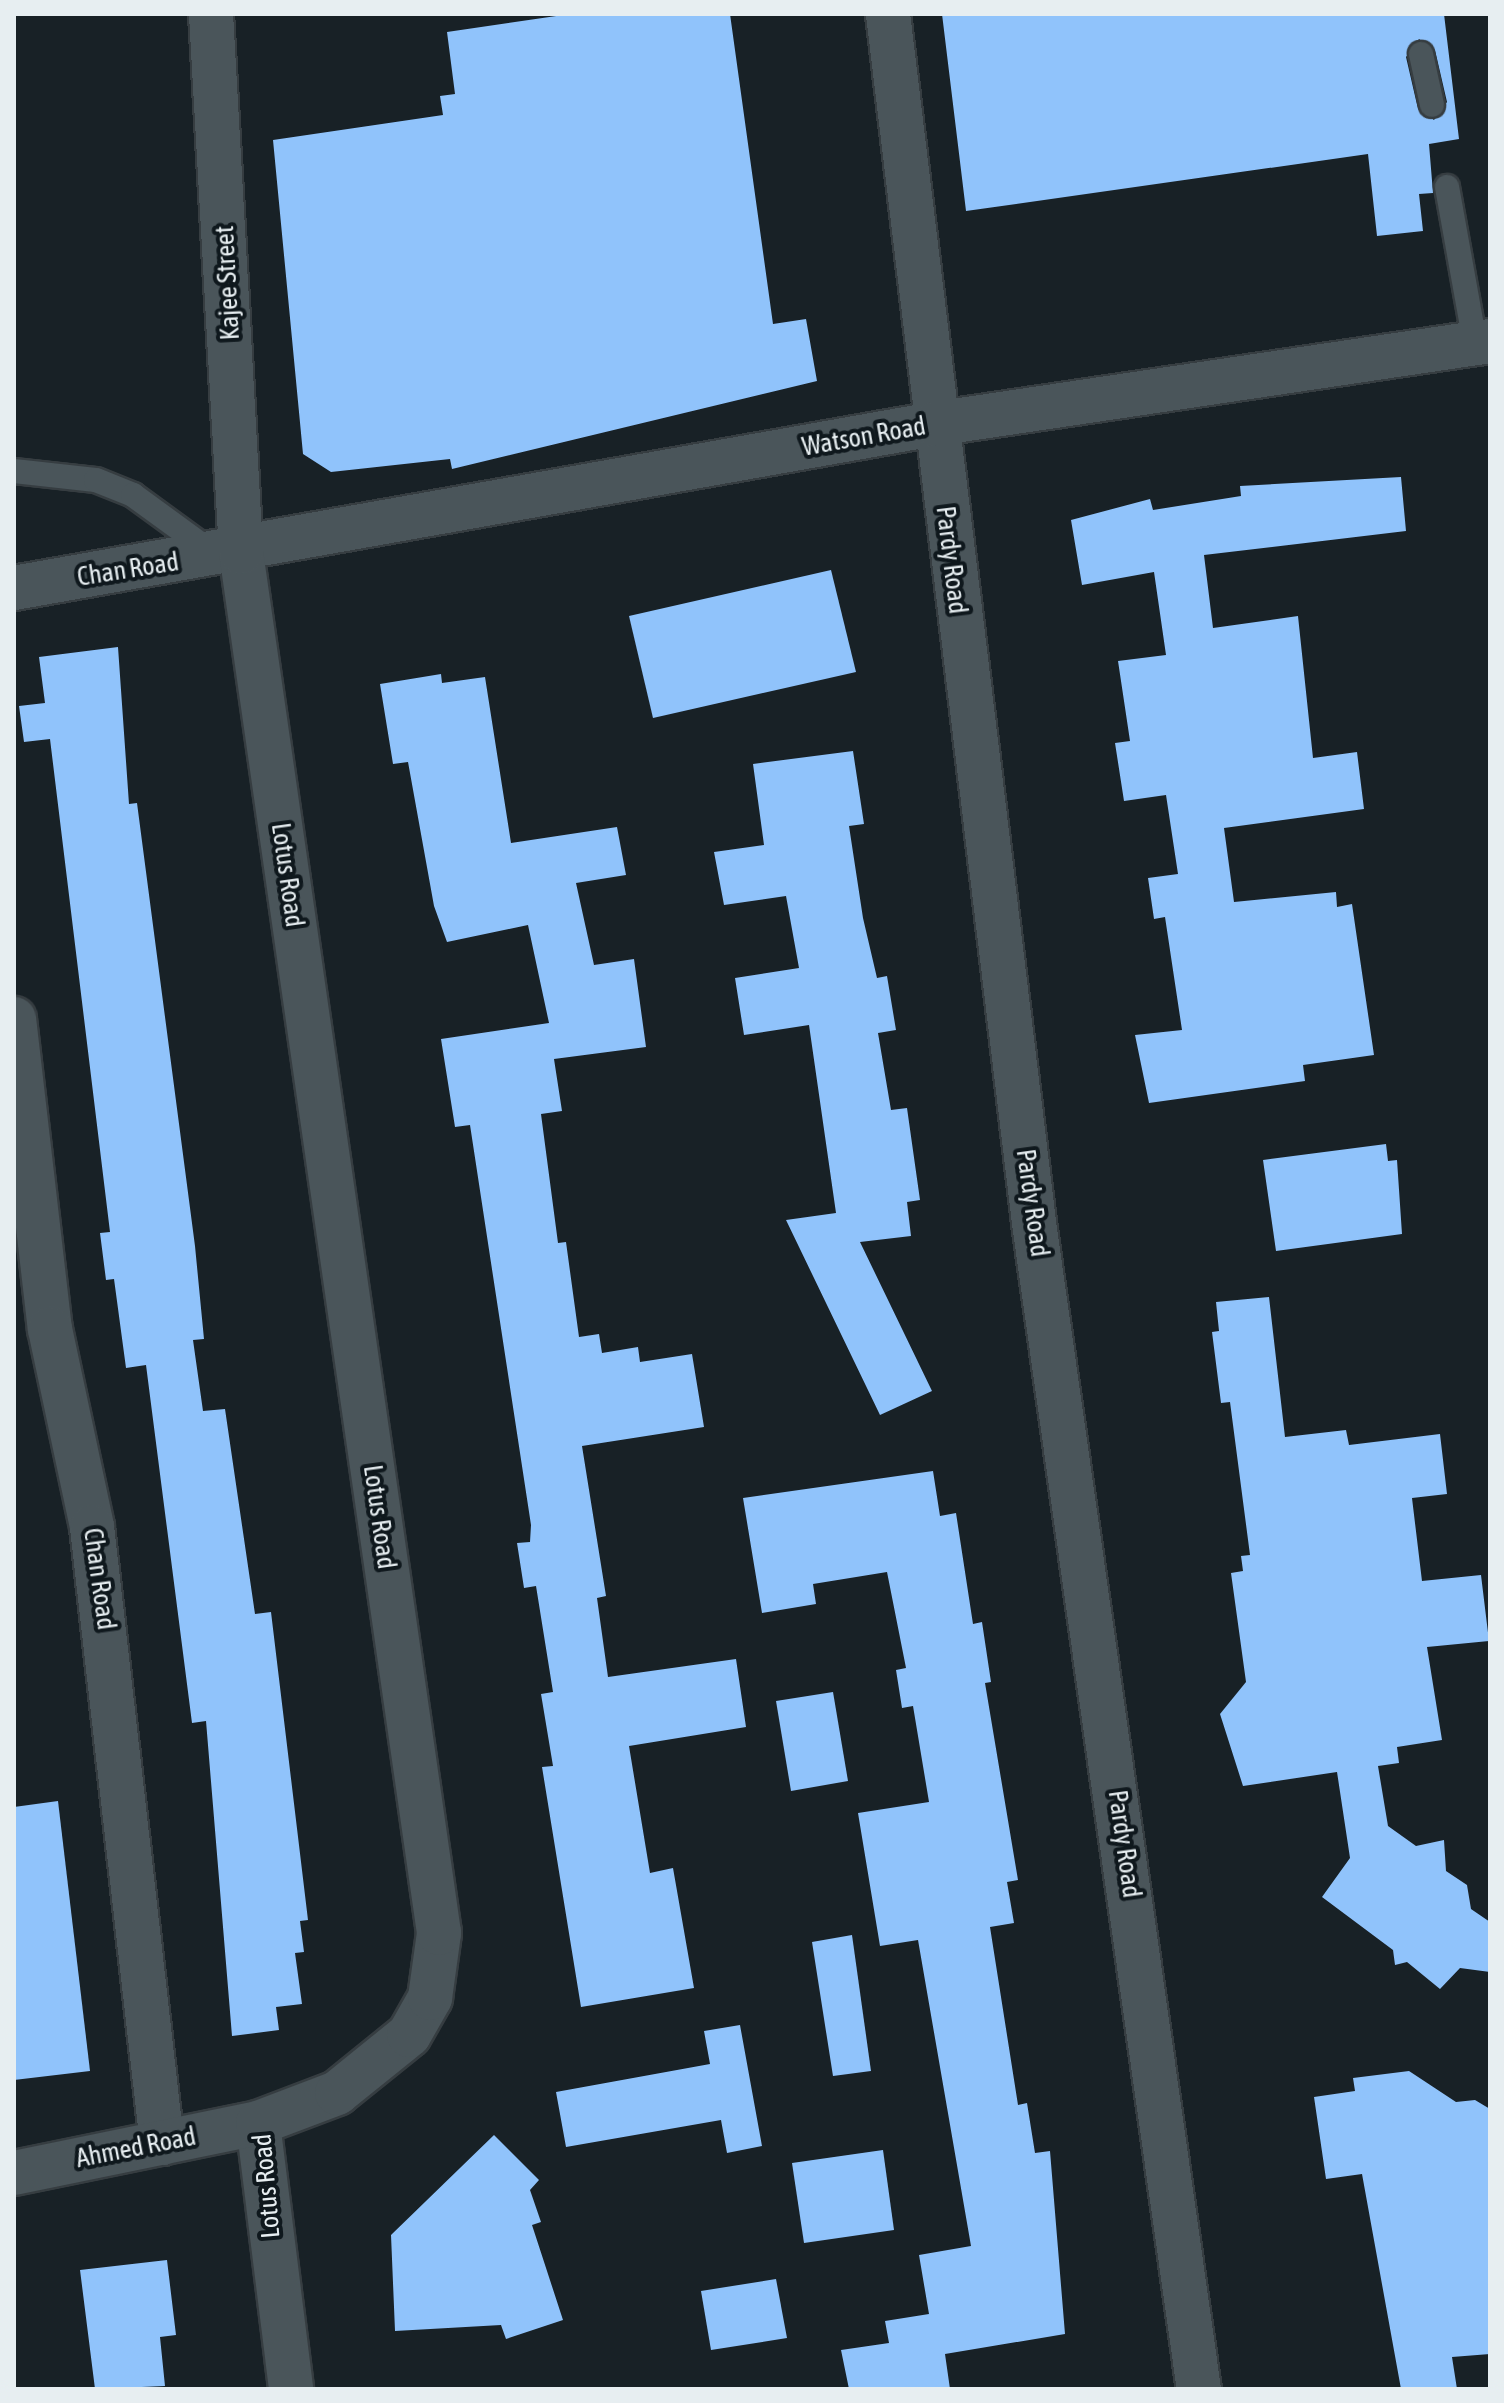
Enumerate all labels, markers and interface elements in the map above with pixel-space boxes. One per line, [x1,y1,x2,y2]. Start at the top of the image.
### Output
street label: Kajee Street [209,225,247,341]
street label: Watson Road [800,411,928,463]
street label: Pardy Road [929,504,973,616]
street label: Chan Road [75,547,181,593]
street label: Lotus Road [264,821,310,929]
street label: Pardy Road [1009,1147,1055,1259]
street label: Lotus Road [356,1463,402,1571]
street label: Chan Road [76,1526,122,1632]
street label: Pardy Road [1101,1788,1147,1900]
street label: Ahmed Road [74,2121,198,2175]
street label: Lotus Road [247,2132,287,2240]

